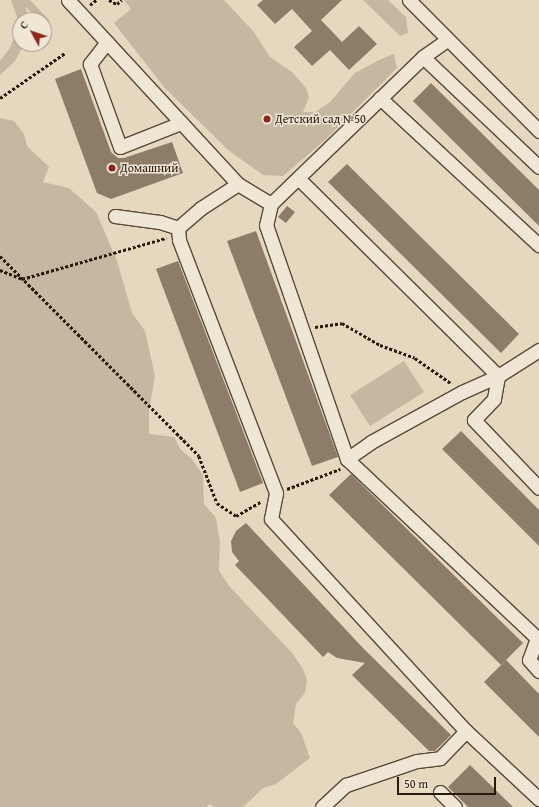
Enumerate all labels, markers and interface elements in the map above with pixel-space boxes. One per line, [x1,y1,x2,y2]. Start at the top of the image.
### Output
north arrow [12,12,52,52]
text: С [15,17,32,32]
place label: Детский сад №50 [275,112,366,126]
marker: Детский сад №50 [262,114,272,124]
place label: Домашний [120,161,178,175]
marker: Домашний [107,163,117,173]
scale bar [399,769,498,795]
text: 50 m [404,775,428,792]

